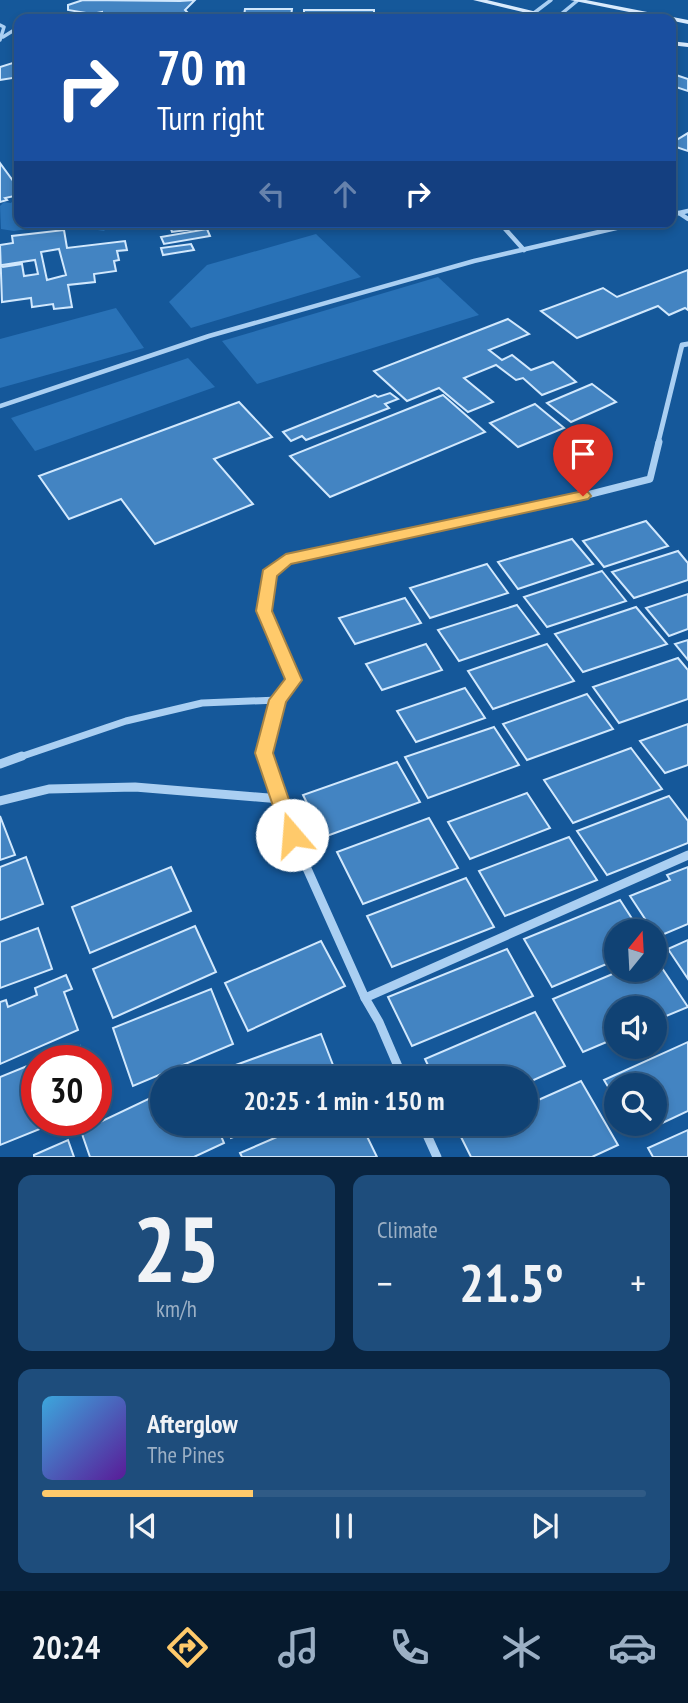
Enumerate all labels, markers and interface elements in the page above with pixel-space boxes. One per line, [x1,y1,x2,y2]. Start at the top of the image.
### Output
text: 70 m [157,35,246,99]
icon: right [42,42,133,133]
text: Turn right [157,97,265,139]
icon: left [253,175,291,213]
icon: ahead [326,175,364,213]
icon: right [399,175,437,213]
pin [553,424,613,496]
icon: arrive [564,435,602,473]
position arrow [255,798,329,872]
north arrow [604,919,667,982]
map controls [604,919,667,1136]
button: sound [604,996,667,1059]
speed limit sign: 30 [21,1045,112,1136]
button: search [604,1073,667,1136]
text: 20:25 · 1 min · 150 m [244,1084,444,1117]
text: 25 [133,1189,220,1307]
text: Climate [377,1215,438,1244]
text: 21.5° [459,1249,564,1316]
text: − [377,1258,393,1307]
text: + [630,1258,646,1307]
text: km/h [156,1294,197,1323]
text: Afterglow [147,1407,238,1440]
text: The Pines [147,1440,225,1469]
icon: previous [124,1507,162,1545]
icon: pause [325,1507,363,1545]
icon: next [526,1507,564,1545]
icon: directions [163,1623,212,1672]
icon: music [274,1623,323,1672]
icon: phone [385,1623,434,1672]
icon: climate [497,1623,546,1672]
icon: car [608,1623,657,1672]
text: 20:24 [31,1626,100,1668]

